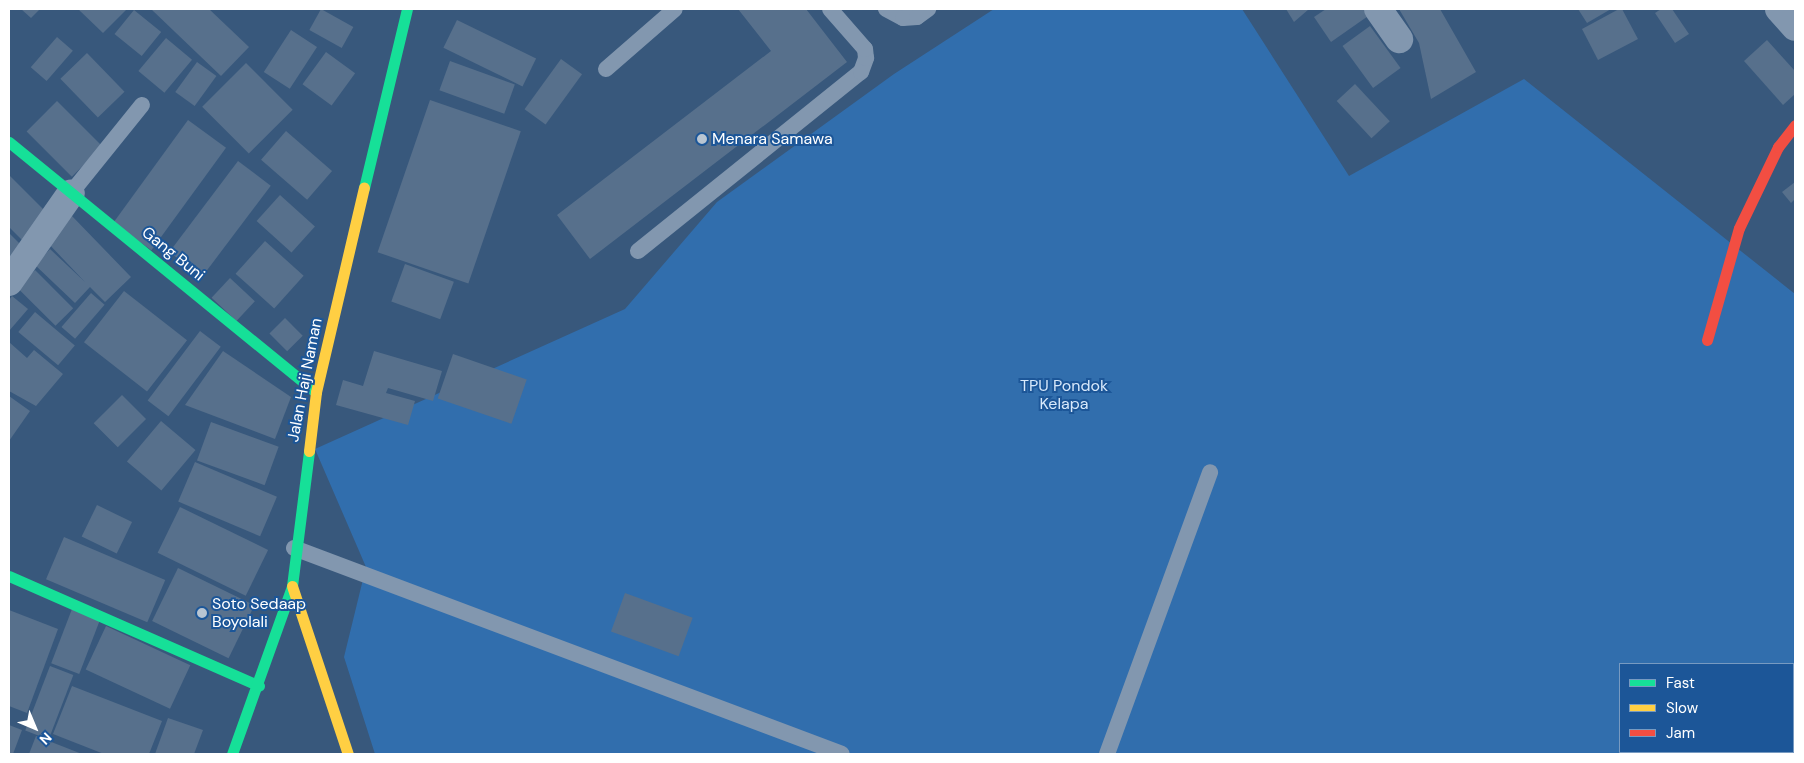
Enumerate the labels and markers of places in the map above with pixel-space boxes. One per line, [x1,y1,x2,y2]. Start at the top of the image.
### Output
place label: Menara Samawa [712,129,833,149]
marker: Menara Samawa [696,133,708,145]
place label: Soto Sedaap Boyolali [212,594,306,632]
marker: Soto Sedaap Boyolali [196,607,208,619]

